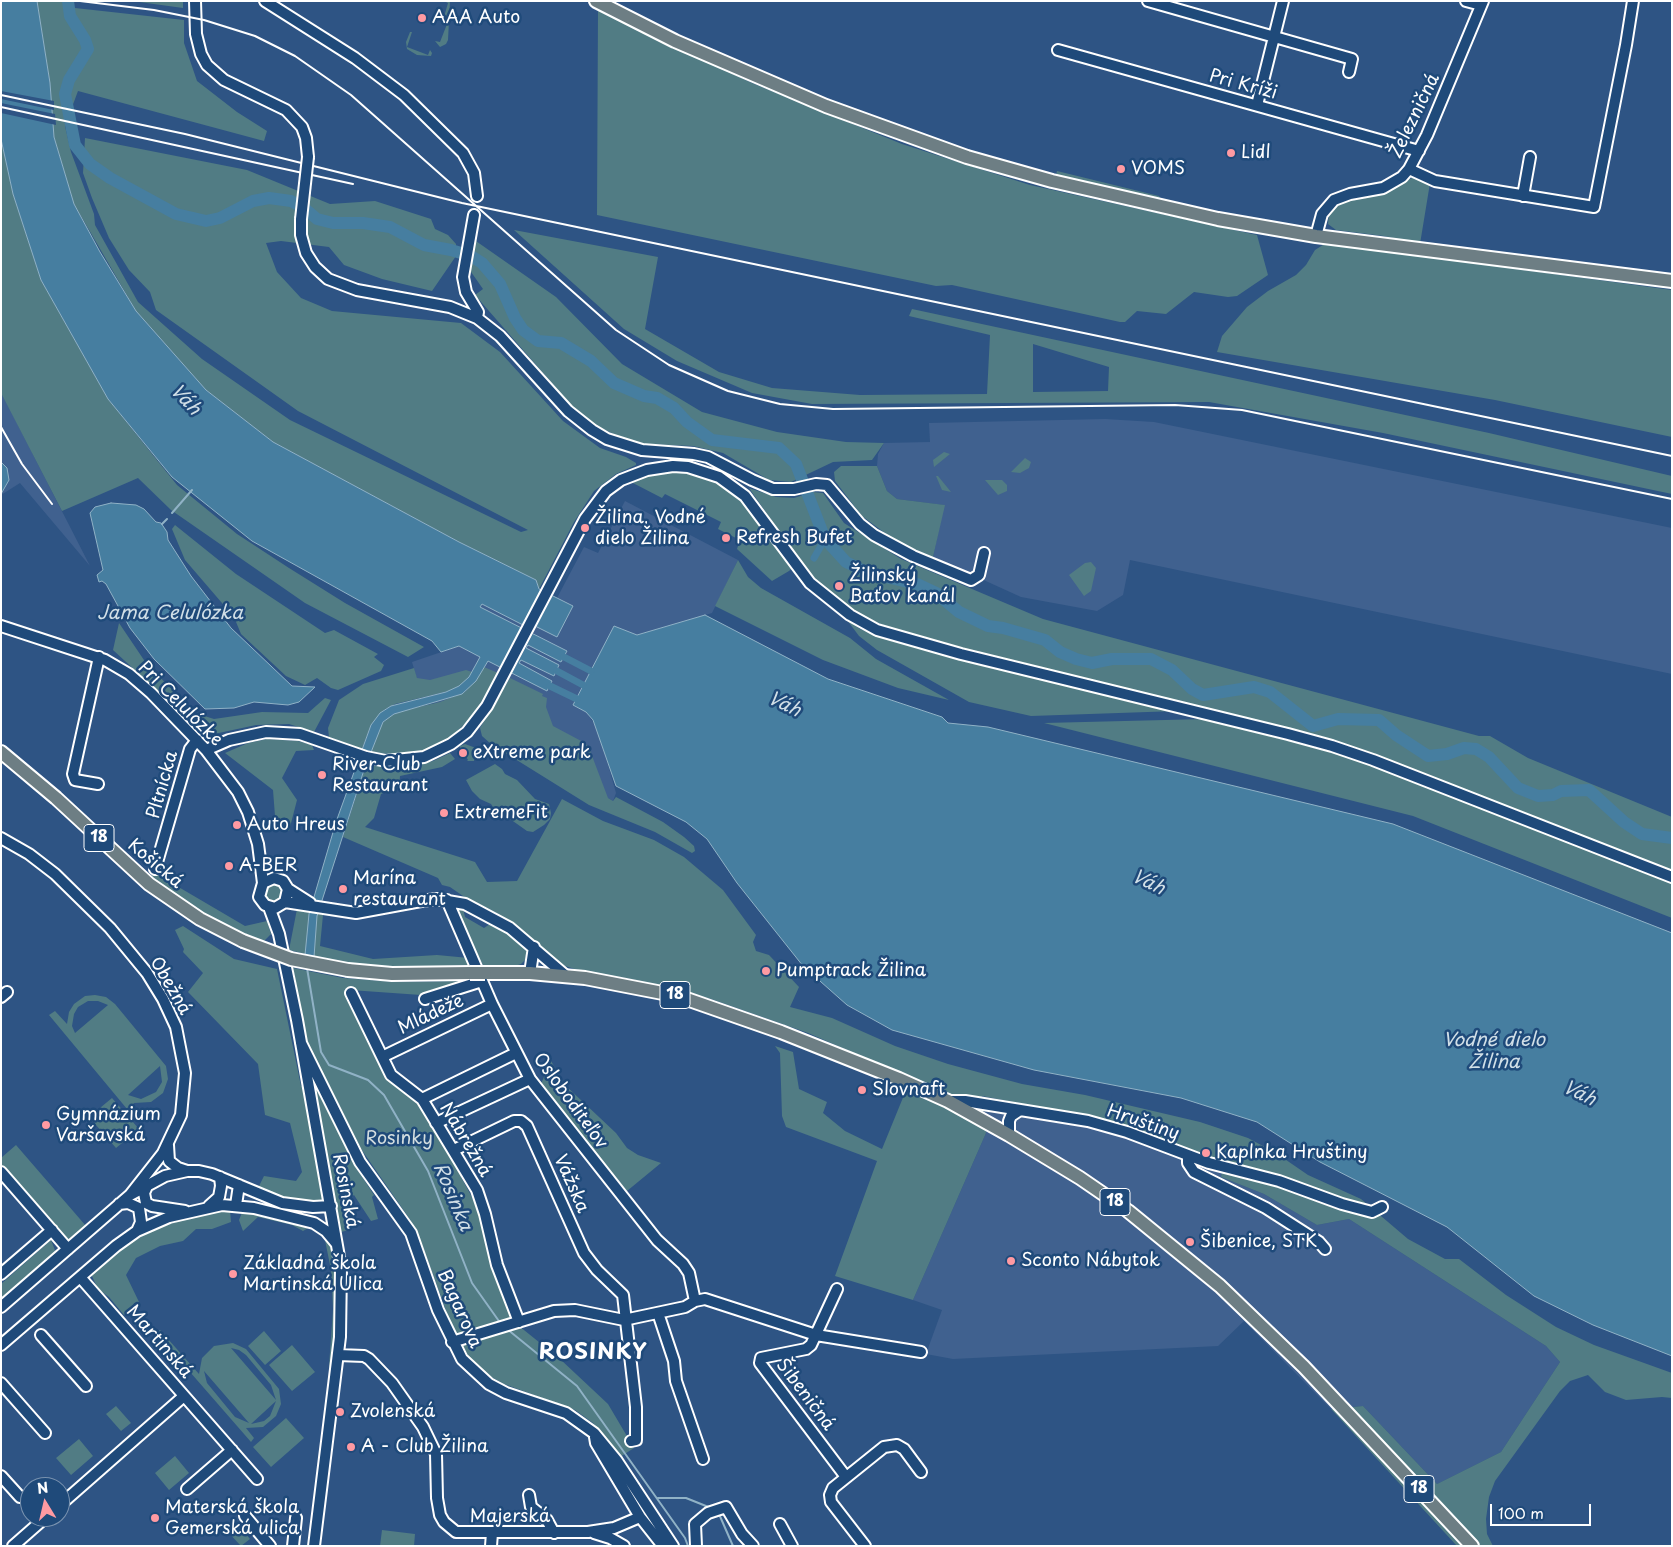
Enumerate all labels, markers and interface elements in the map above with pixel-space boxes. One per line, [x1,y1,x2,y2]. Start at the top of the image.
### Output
place label: AAA Auto [432,7,520,29]
marker: AAA Auto [416,12,428,24]
street label: Pri Kríži [1207,66,1279,104]
street label: Železničná [1385,70,1445,162]
place label: Lidl [1241,142,1271,164]
marker: Lidl [1225,147,1237,159]
place label: VOMS [1131,158,1185,180]
marker: VOMS [1115,163,1127,175]
water label: Váh [165,380,205,420]
place label: Žilina, Vodné dielo Žilina [595,507,706,550]
marker: Žilina, Vodné dielo Žilina [579,522,591,534]
place label: Refresh Bufet [736,527,852,549]
marker: Refresh Bufet [720,532,732,544]
place label: Žilinský Baťov kanál [849,565,955,608]
marker: Žilinský Baťov kanál [833,580,845,592]
water label: Jama Celulózka [97,603,243,625]
street label: Pri Celulózke [133,657,227,751]
water label: Váh [764,687,804,723]
place label: eXtreme park [473,742,591,764]
marker: eXtreme park [457,747,469,759]
street label: Pltnícka [143,748,183,822]
place label: River Club Restaurant [332,754,428,796]
marker: River Club Restaurant [316,769,328,781]
place label: ExtremeFit [454,802,548,824]
marker: ExtremeFit [438,807,450,819]
place label: Auto Hreus [247,814,345,836]
marker: Auto Hreus [231,819,243,831]
road number: 18 [84,824,114,851]
street label: Košická [123,835,187,893]
place label: A-BER [239,855,298,877]
marker: A-BER [223,860,235,872]
water label: Váh [1128,865,1168,901]
place label: Marína restaurant [353,868,446,911]
marker: Marína restaurant [337,883,349,895]
street label: Obežná [145,953,195,1019]
place label: Pumptrack Žilina [776,960,926,982]
marker: Pumptrack Žilina [760,965,772,977]
road number: 18 [660,982,690,1008]
street label: Mládeže [395,990,467,1040]
water label: Vodné dielo Žilina [1443,1030,1545,1074]
street label: Osloboditeľov [528,1049,612,1153]
water label: Váh [1559,1076,1599,1112]
place label: Slovnaft [872,1079,945,1101]
marker: Slovnaft [856,1084,868,1096]
street label: Nábrežná [434,1099,496,1181]
street label: Hruštiny [1104,1101,1182,1145]
place label: Gymnázium Varšavská [56,1104,161,1146]
marker: Gymnázium Varšavská [40,1119,52,1131]
park label: Rosinky [365,1128,433,1150]
place label: Kaplnka Hruštiny [1216,1142,1368,1164]
marker: Kaplnka Hruštiny [1200,1147,1212,1159]
street label: Rosinská [327,1152,363,1230]
street label: Vážska [549,1152,593,1216]
water label: Rosinka [427,1159,477,1235]
road number: 18 [1100,1188,1130,1216]
place label: Šibenice, STK [1200,1231,1317,1253]
marker: Šibenice, STK [1184,1236,1196,1248]
place label: Sconto Nábytok [1021,1250,1160,1272]
place label: Základná škola Martinská Ulica [243,1253,383,1296]
marker: Sconto Nábytok [1005,1255,1017,1267]
street label: Bagarova [432,1266,486,1352]
marker: Základná škola Martinská Ulica [227,1268,239,1280]
street label: Martinská [121,1301,197,1383]
district label: ROSINKY [539,1340,647,1366]
street label: Šibeničná [771,1355,839,1435]
place label: Zvolenská [350,1401,435,1423]
marker: Zvolenská [334,1406,346,1418]
place label: A - Club Žilina [361,1436,488,1458]
marker: A - Club Žilina [345,1441,357,1453]
text: N [36,1476,50,1499]
road number: 18 [1404,1476,1434,1502]
north arrow [20,1477,70,1527]
scale bar [1493,1494,1594,1526]
place label: Materská škola Gemerská ulica [165,1497,299,1540]
text: 100 m [1498,1501,1544,1524]
street label: Majerská [470,1506,550,1528]
marker: Materská škola Gemerská ulica [149,1512,161,1524]

